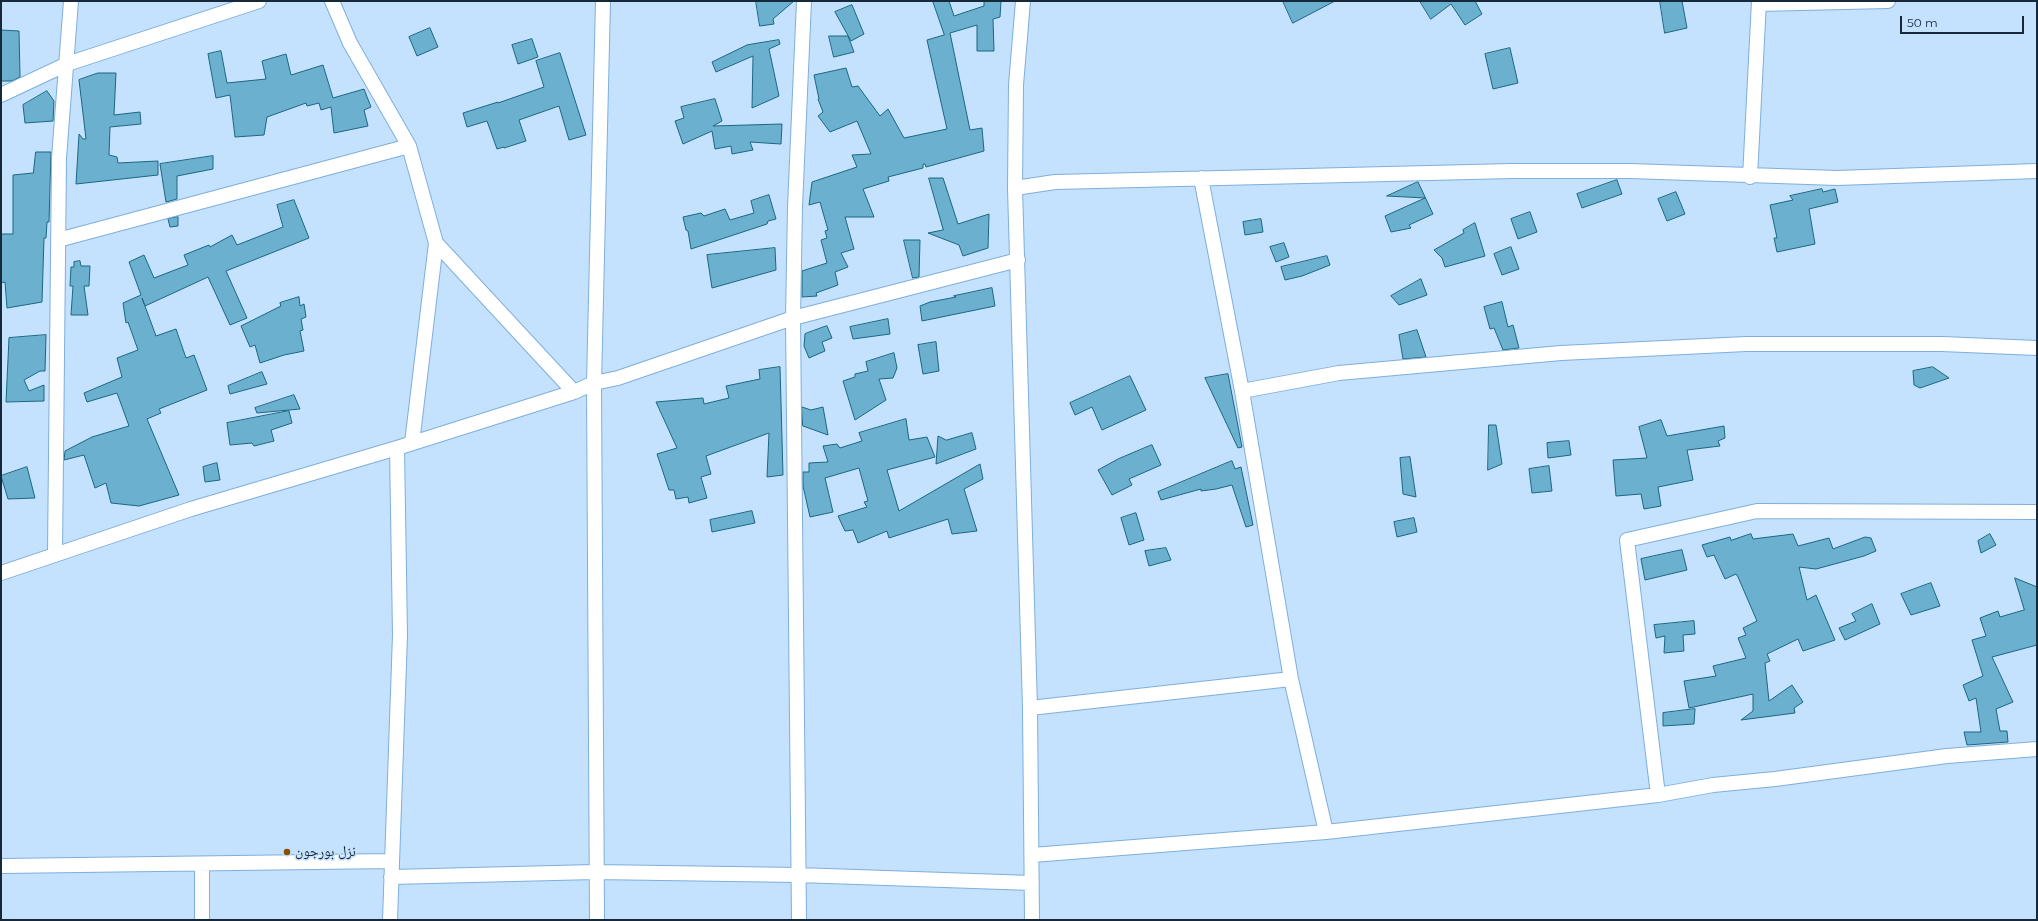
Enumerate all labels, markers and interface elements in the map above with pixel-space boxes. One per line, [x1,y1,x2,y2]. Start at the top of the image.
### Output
scale bar [1902,8,2026,34]
text: 50 m [1907,15,1938,30]
place label: نزل بورجون [295,844,356,860]
marker: نزل بورجون [282,847,292,857]

